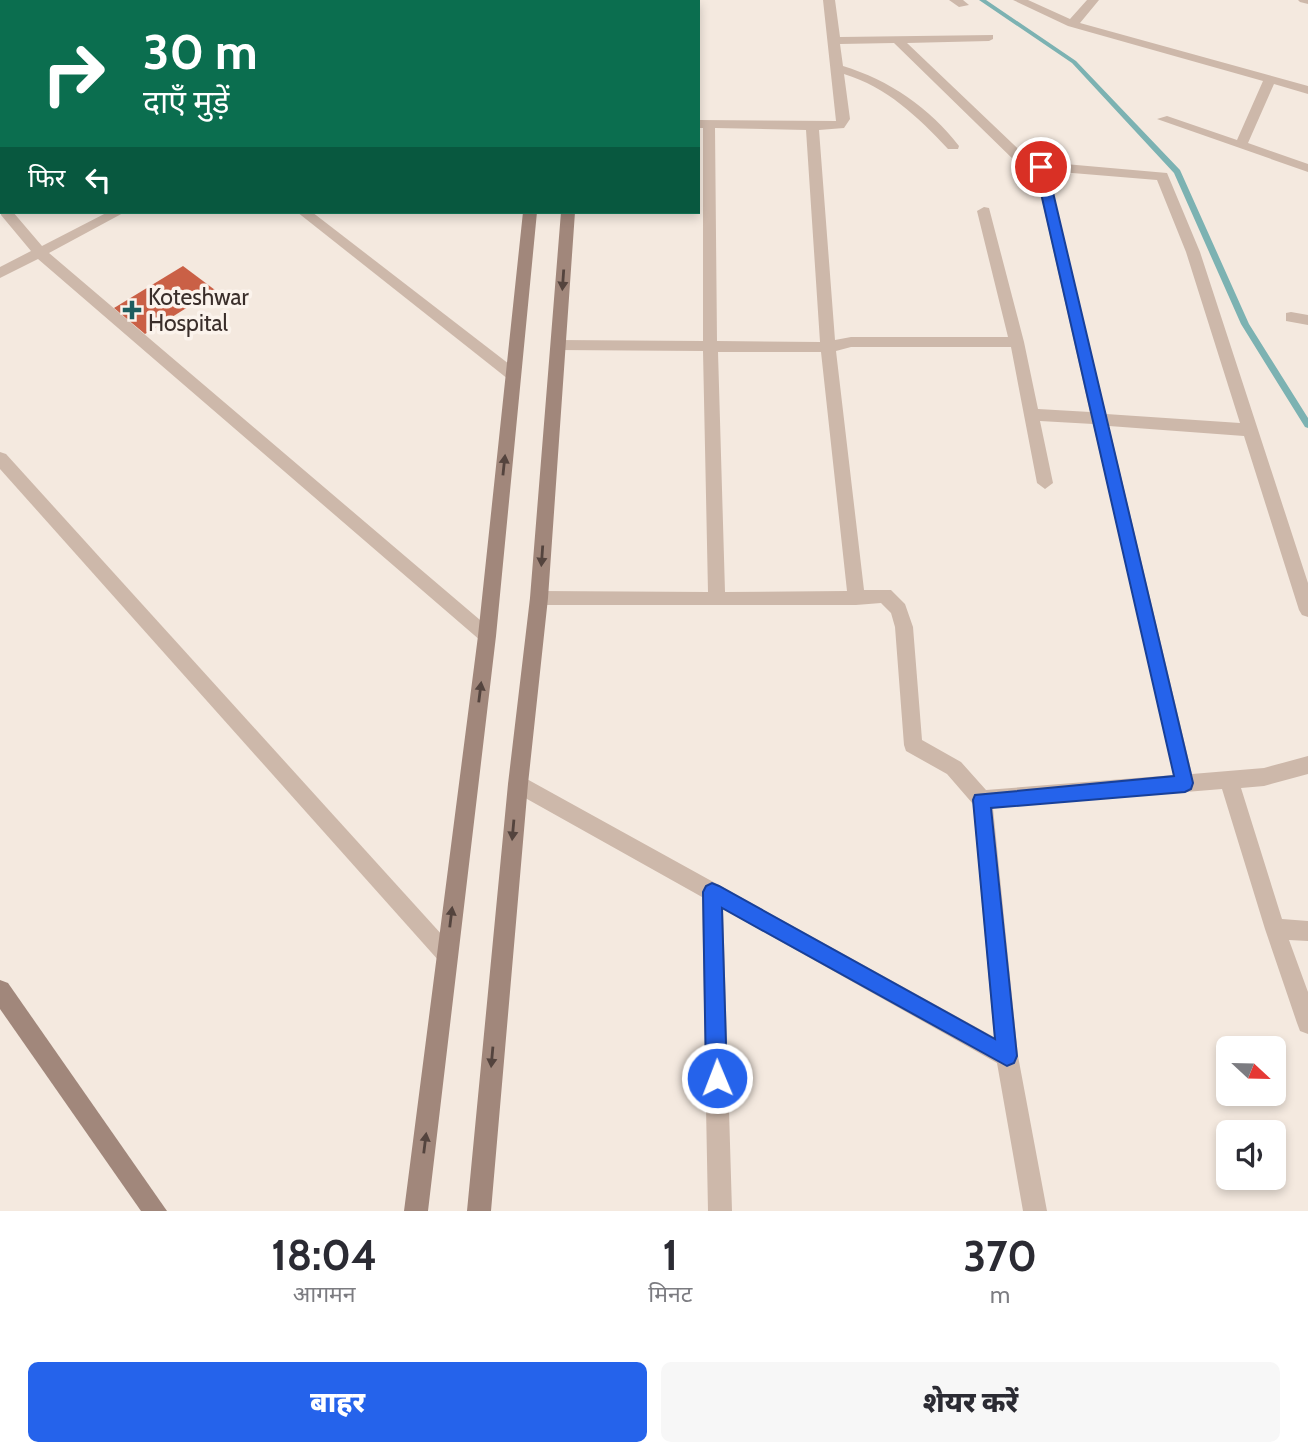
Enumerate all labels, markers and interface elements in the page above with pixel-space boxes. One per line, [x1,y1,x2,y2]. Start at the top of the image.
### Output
text: 30 m [143,22,258,81]
icon: right [28,28,119,119]
text: दाएँ मुड़ें [143,82,229,121]
pin [1011,137,1071,197]
icon: arrive [1022,148,1060,186]
icon: left [79,161,117,199]
text: फिर [28,162,65,194]
one-way arrow [557,269,568,291]
place label: Koteshwar Hospital [148,283,250,337]
marker: Koteshwar Hospital [122,300,142,320]
one-way arrow [499,454,510,476]
one-way arrow [536,545,547,567]
one-way arrow [474,680,485,702]
one-way arrow [507,820,518,842]
one-way arrow [445,906,456,928]
north arrow [1216,1036,1286,1106]
map controls [1216,1036,1286,1190]
position arrow [680,1041,754,1115]
one-way arrow [486,1046,497,1068]
button: sound [1216,1120,1286,1190]
one-way arrow [419,1132,430,1154]
text: 18:04 [271,1229,377,1281]
text: 1 [663,1229,678,1281]
text: 370 [963,1230,1037,1282]
text: आगमन [293,1280,356,1308]
text: मिनट [648,1280,692,1308]
text: m [990,1281,1010,1309]
button: बाहर [28,1362,647,1442]
button: शेयर करें [661,1362,1280,1442]

